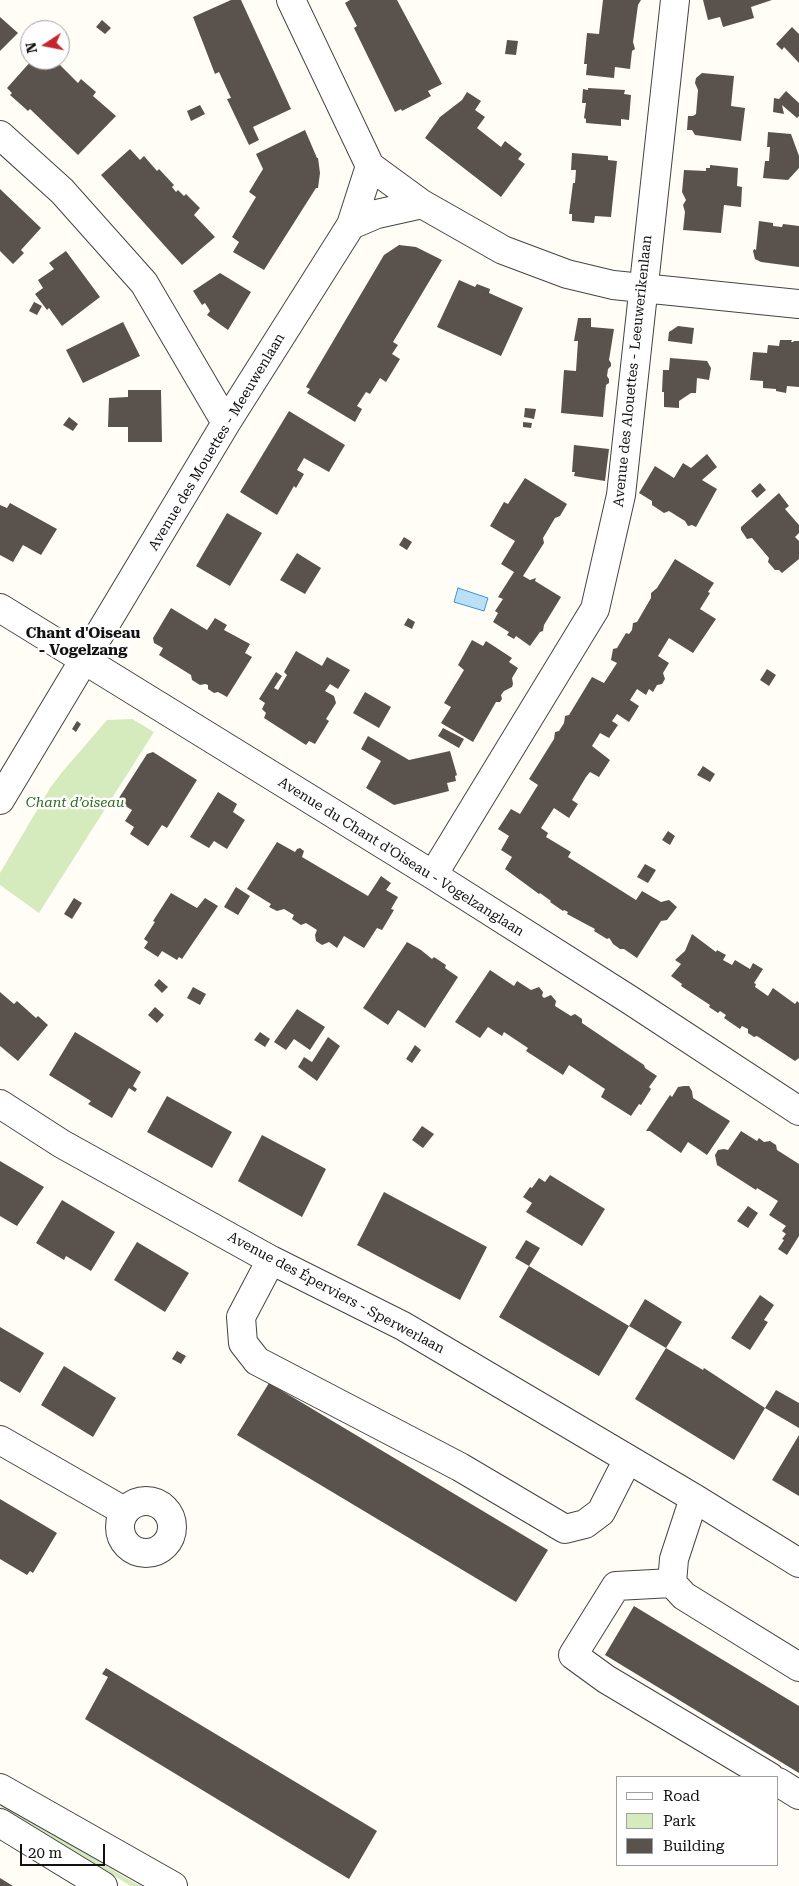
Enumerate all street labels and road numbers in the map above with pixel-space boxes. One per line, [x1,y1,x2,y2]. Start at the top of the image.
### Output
street label: Avenue des Alouettes - Leeuwerikenlaan [610,234,656,508]
street label: Avenue des Mouettes - Meeuwenlaan [145,330,289,554]
street label: Avenue du Chant d'Oiseau - Vogelzanglaan [275,774,527,940]
street label: Avenue des Éperviers - Sperwerlaan [225,1229,447,1357]

